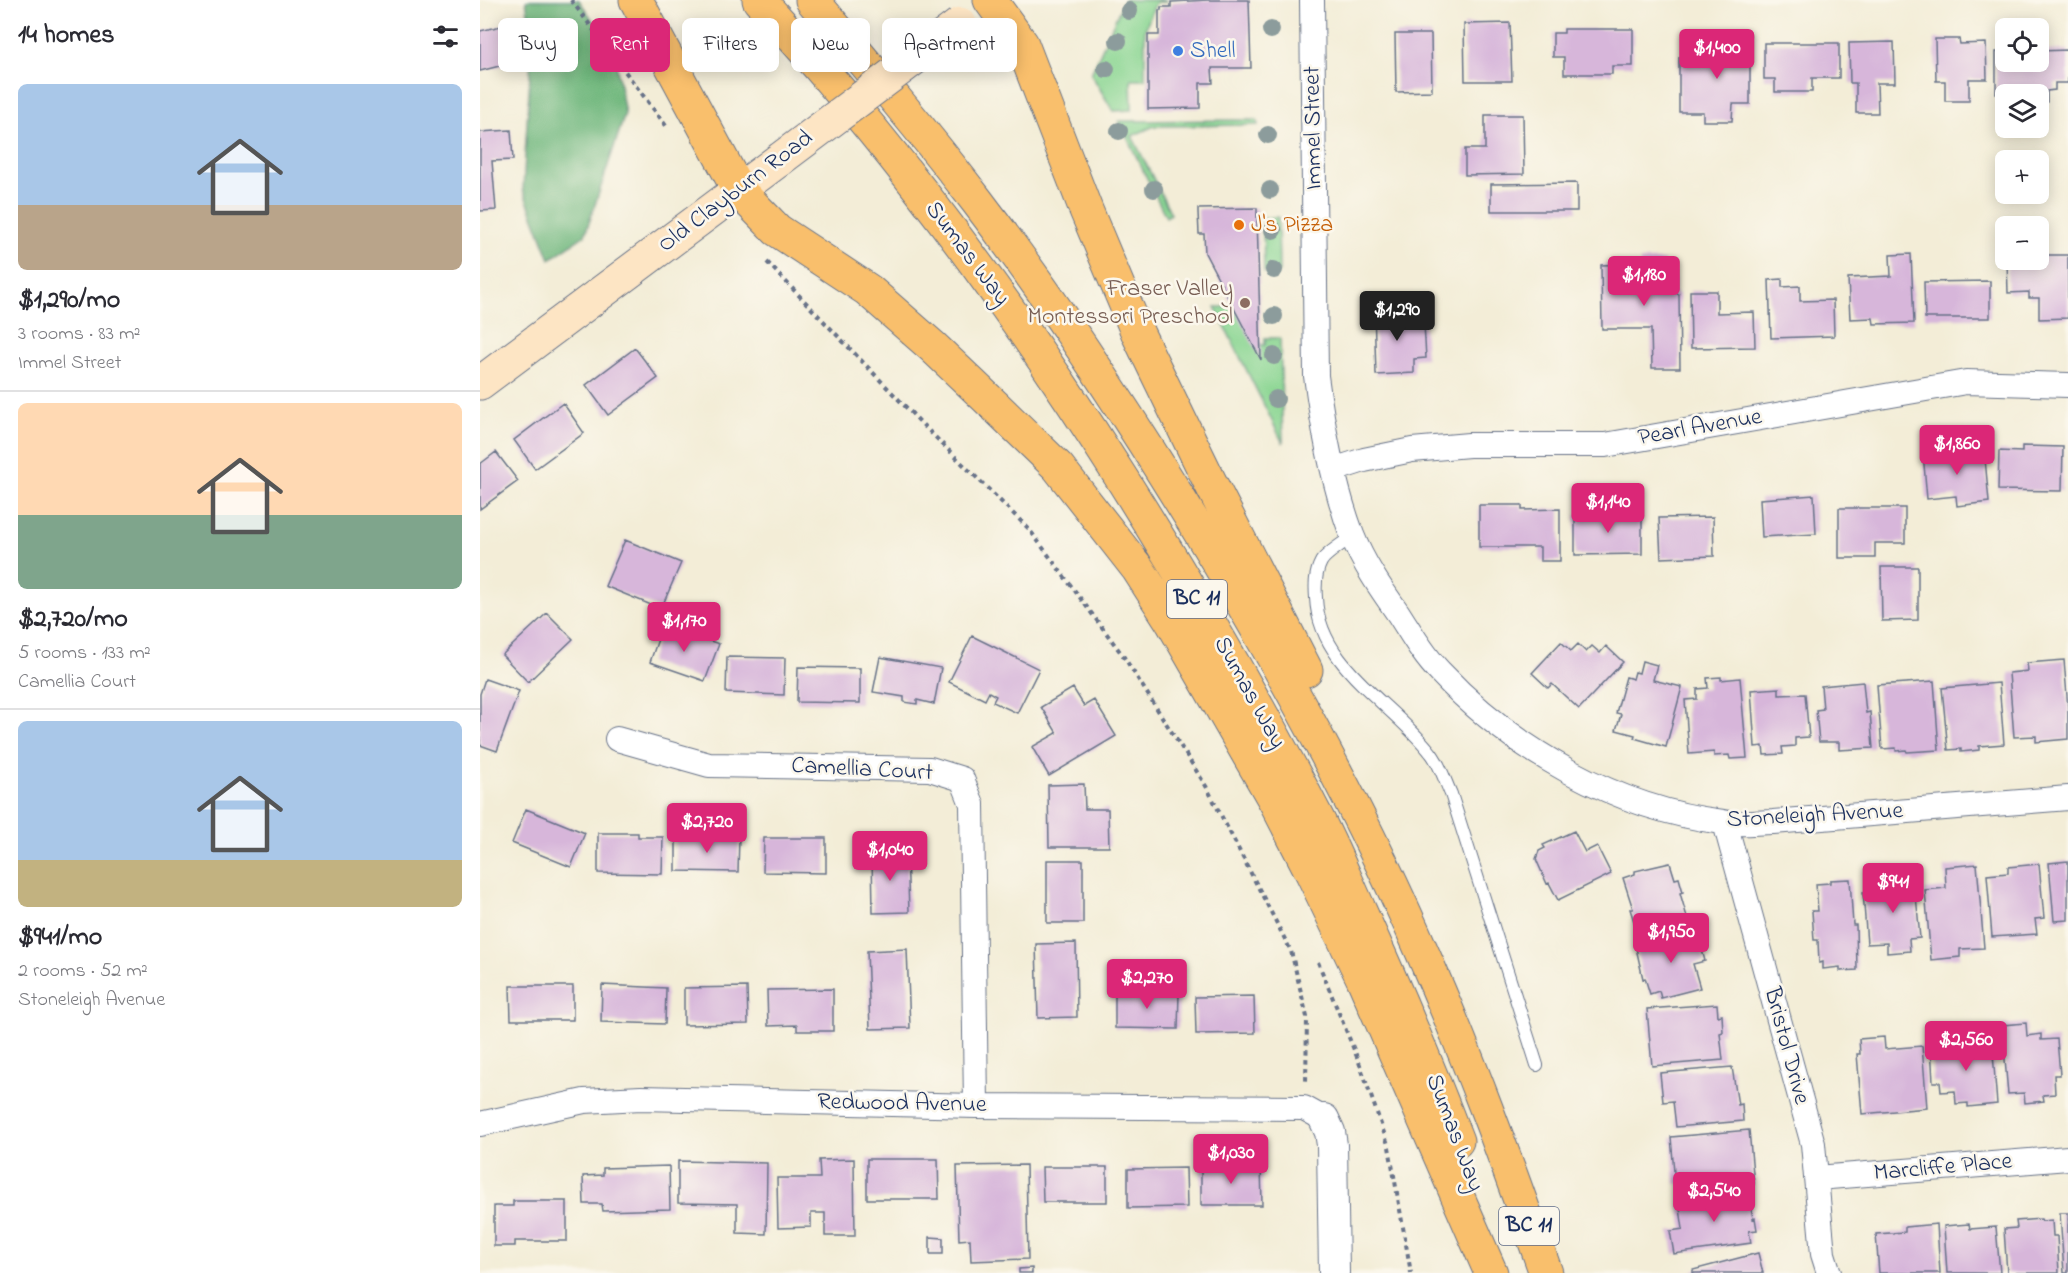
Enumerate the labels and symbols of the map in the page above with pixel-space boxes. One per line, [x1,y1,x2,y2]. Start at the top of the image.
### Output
pin: $1,400 [1668,29,1766,80]
place label: Shell [1190,34,1236,69]
marker: Shell [1171,44,1185,58]
street label: Immel Street [1295,66,1333,190]
street label: Old Clayburn Road [651,122,822,263]
street label: Sumas Way [915,194,1018,315]
place label: J's Pizza [1251,208,1333,243]
marker: J's Pizza [1232,218,1246,232]
pin: $1,180 [1595,256,1693,307]
place label: Fraser Valley Montessori Preschool [1027,272,1233,335]
pin: $1,290 [1348,291,1446,342]
marker: Fraser Valley Montessori Preschool [1238,296,1252,310]
street label: Pearl Avenue [1635,400,1765,456]
pin: $1,860 [1908,425,2006,476]
pin: $1,140 [1559,483,1657,534]
road number: BC 11 [1167,580,1227,618]
pin: $1,170 [635,602,733,653]
street label: Sumas Way [1203,630,1294,756]
street label: Camellia Court [790,749,934,791]
street label: Stoneleigh Avenue [1726,794,1904,838]
pin: $2,720 [658,803,756,854]
pin: $1,040 [841,831,939,882]
pin: $941 [1857,863,1929,914]
pin: $1,950 [1622,913,1720,964]
pin: $2,270 [1098,959,1196,1010]
street label: Bristol Drive [1753,982,1819,1109]
pin: $2,560 [1917,1021,2015,1072]
street label: Sumas Way [1415,1069,1493,1197]
street label: Redwood Avenue [817,1085,987,1123]
pin: $1,030 [1182,1134,1280,1185]
street label: Marcliffe Place [1872,1144,2014,1191]
pin: $2,540 [1665,1172,1763,1223]
road number: BC 11 [1499,1207,1559,1245]

